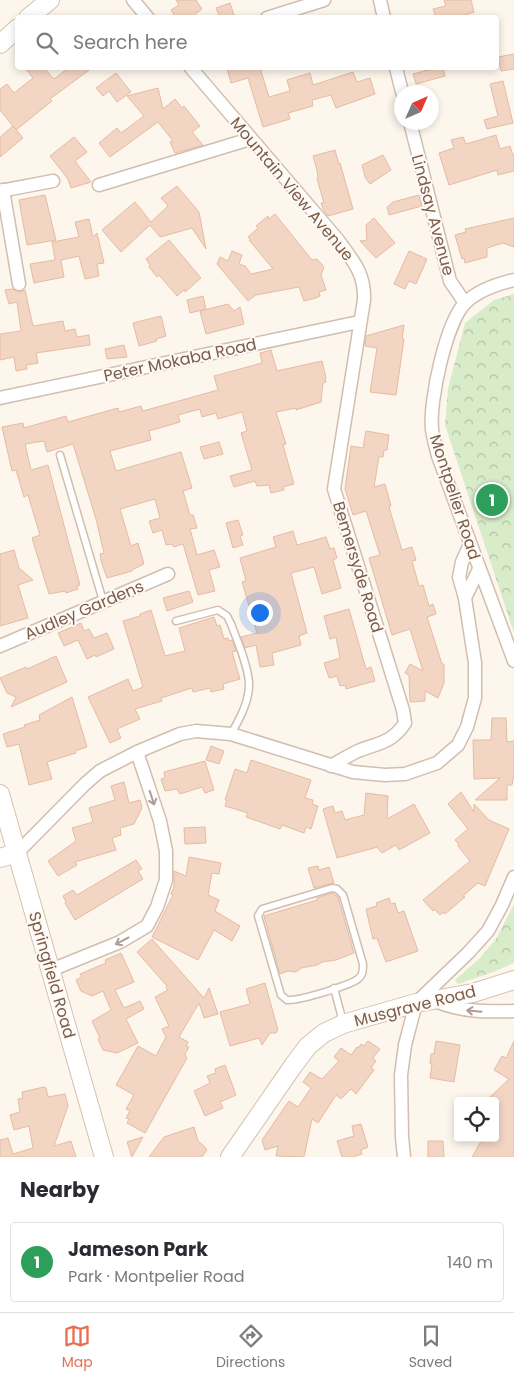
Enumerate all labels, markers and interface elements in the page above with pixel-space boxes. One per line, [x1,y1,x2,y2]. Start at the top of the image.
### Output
search box [15,15,499,70]
icon: search [33,29,61,57]
text: Search here [73,29,187,56]
north arrow [394,85,439,130]
street label: Mountain View Avenue [225,112,359,266]
street label: Lindsay Avenue [406,152,460,278]
street label: Peter Mokaba Road [101,333,259,387]
street label: Montpelier Road [424,431,486,563]
pin: 1 [476,481,508,519]
street label: Bemersyde Road [327,499,389,635]
street label: Audley Gardens [21,574,147,646]
your location [247,600,273,626]
one-way arrow [148,790,158,806]
street label: Springfield Road [23,909,81,1041]
one-way arrow [115,936,130,946]
street label: Musgrave Road [352,980,478,1032]
one-way arrow [466,1006,482,1016]
map controls [454,1097,499,1142]
button: locate [454,1097,499,1142]
text: Nearby [20,1175,100,1204]
text: Jameson Park [68,1236,208,1263]
text: 1 [34,1251,40,1274]
text: 140 m [447,1251,493,1274]
text: Park · Montpelier Road [68,1265,245,1288]
tab: Map [62,1322,93,1373]
tab: Directions [216,1322,285,1373]
tab: Saved [409,1322,452,1373]

